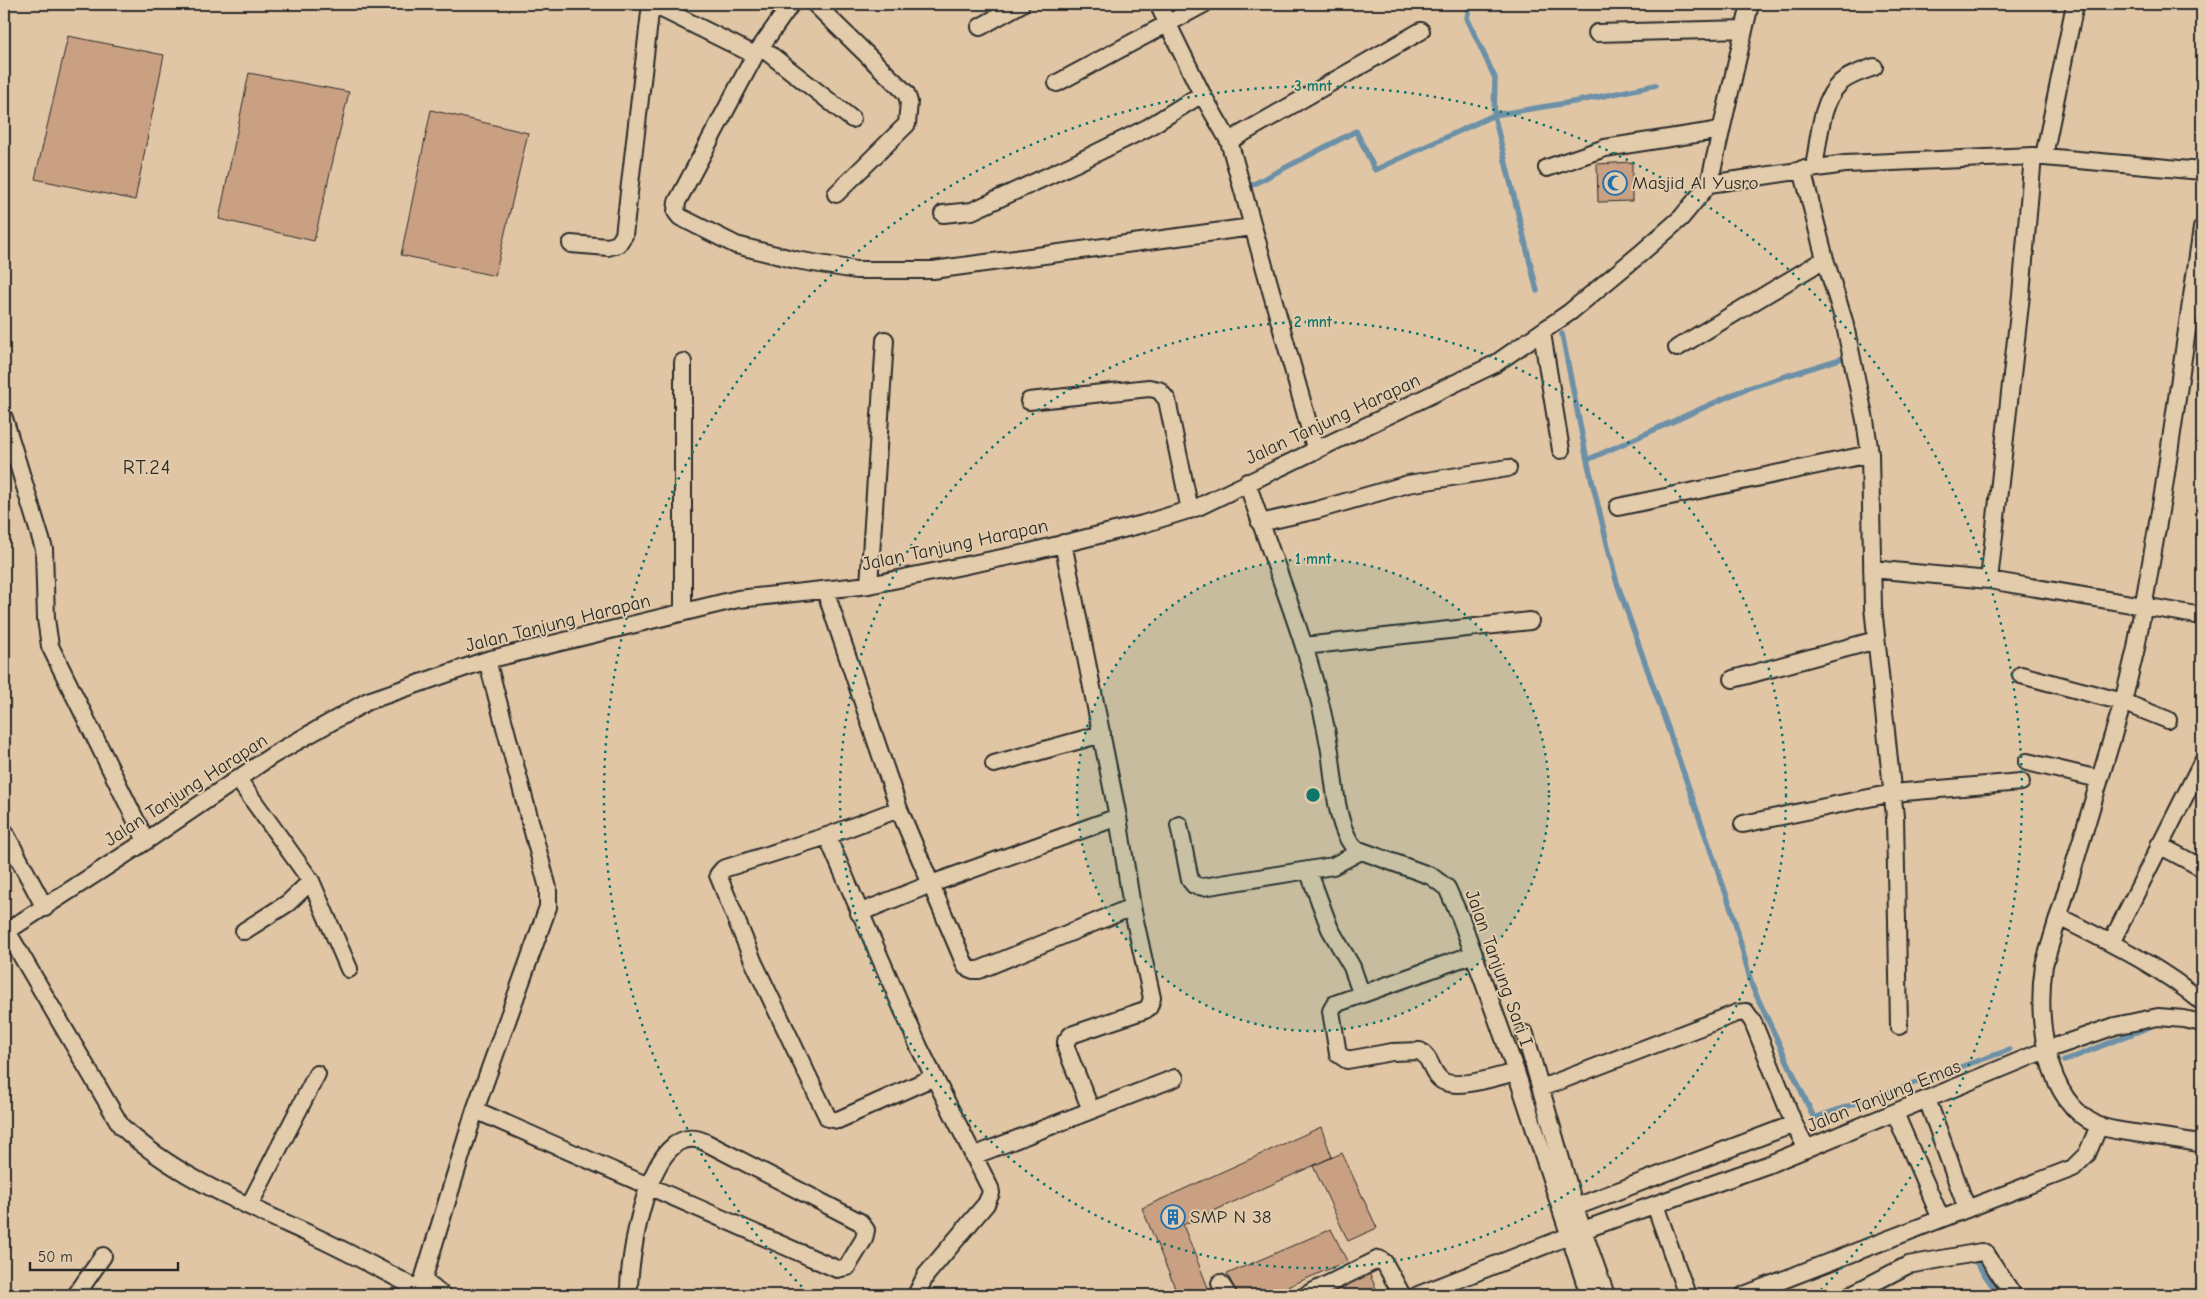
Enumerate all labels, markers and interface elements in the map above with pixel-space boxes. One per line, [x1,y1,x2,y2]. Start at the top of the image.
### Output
text: 3 mnt [1294,77,1333,95]
mosque icon: Masjid Al Yusro [1602,170,1628,196]
place label: Masjid Al Yusro [1632,172,1759,194]
text: 2 mnt [1294,313,1333,331]
street label: Jalan Tanjung Harapan [1242,369,1424,469]
district label: RT.24 [123,456,171,479]
street label: Jalan Tanjung Harapan [860,515,1050,575]
text: 1 mnt [1295,550,1332,568]
street label: Jalan Tanjung Harapan [463,589,653,657]
street label: Jalan Tanjung Harapan [100,729,272,851]
centre of rings [1304,786,1322,804]
street label: Jalan Tanjung Sari I [1460,887,1538,1049]
street label: Jalan Tanjung Emas [1804,1055,1964,1137]
building icon: SMP N 38 [1160,1204,1186,1230]
place label: SMP N 38 [1190,1206,1272,1228]
scale bar [30,1239,178,1271]
text: 50 m [38,1248,73,1266]

